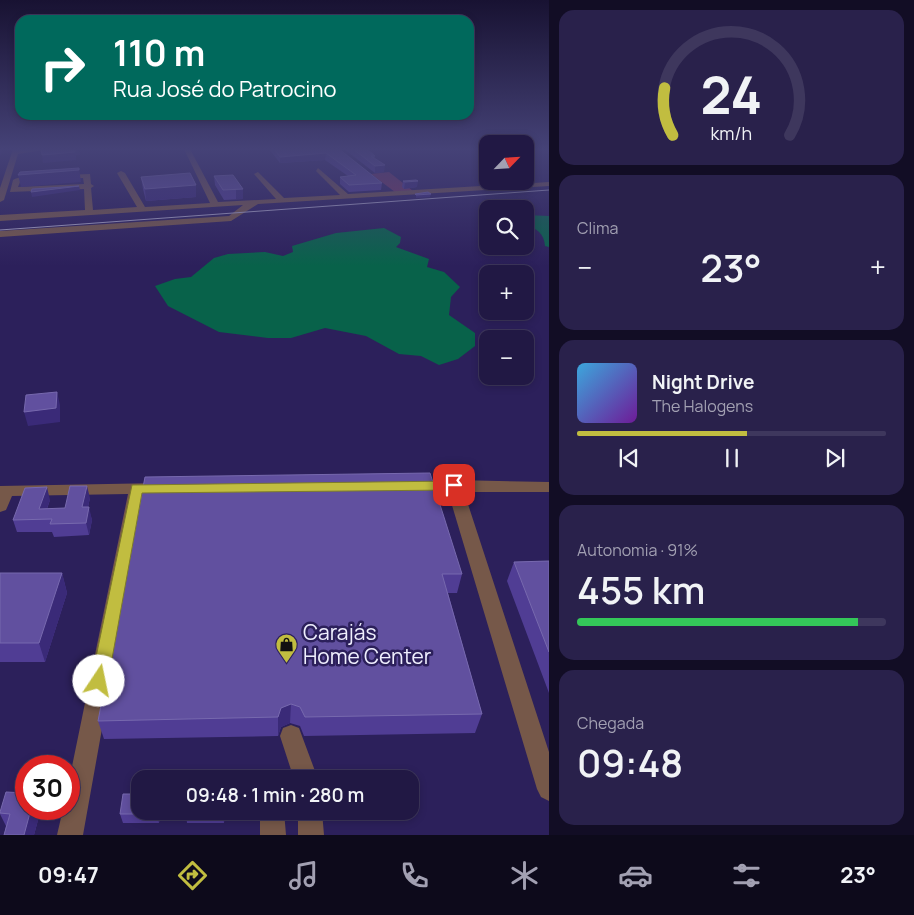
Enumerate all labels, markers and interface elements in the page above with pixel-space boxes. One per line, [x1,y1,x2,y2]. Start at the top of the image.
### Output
text: 110 m [113,29,205,77]
icon: right [30,35,95,100]
text: 24 [701,59,762,130]
text: Rua José do Patrocino [113,74,336,104]
text: km/h [711,121,752,145]
north arrow [479,135,534,190]
map controls [479,135,534,385]
button: search [479,200,534,255]
text: Clima [577,217,618,239]
text: 23° [700,241,762,293]
text: − [577,248,592,286]
text: + [870,248,886,286]
button: + [479,265,534,320]
button: − [479,330,534,385]
text: Night Drive [652,369,754,395]
text: The Halogens [652,395,753,417]
icon: previous [615,444,643,472]
icon: pause [718,444,746,472]
icon: next [821,444,849,472]
pin [433,464,475,506]
icon: arrive [440,471,468,499]
text: Autonomia · 91% [577,539,698,561]
text: 455 km [577,563,705,615]
place label: Carajás Home Center [303,618,432,670]
shop icon: Carajás Home Center [275,632,299,663]
position arrow [72,654,124,706]
text: Chegada [577,712,644,734]
text: 09:48 [577,736,683,788]
speed limit sign: 30 [15,755,80,820]
text: 09:48 · 1 min · 280 m [186,782,364,808]
icon: directions [175,858,210,893]
icon: music [286,858,321,893]
icon: phone [397,858,432,893]
icon: climate [507,858,542,893]
icon: car [618,858,653,893]
icon: filters [729,858,764,893]
text: 09:47 [38,860,99,890]
text: 23° [840,860,876,890]

